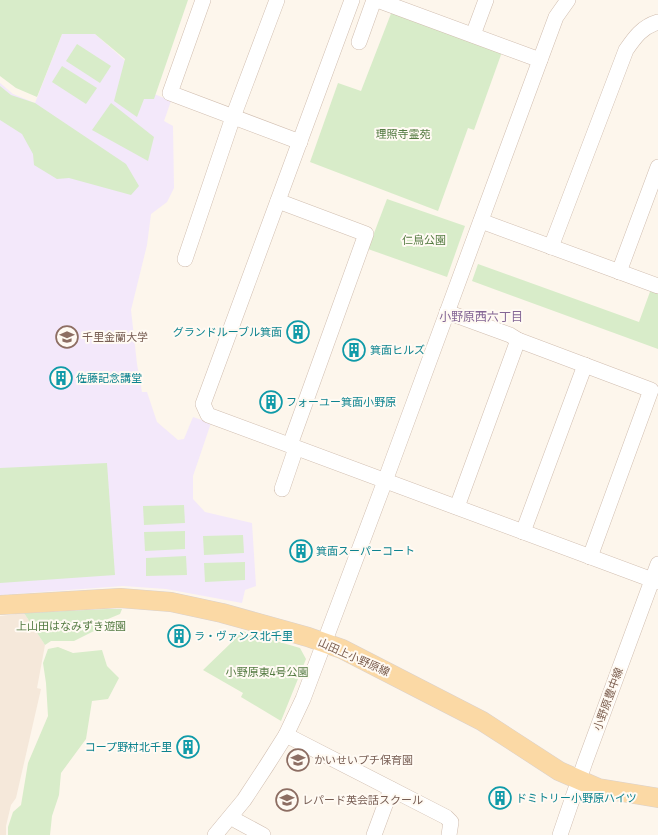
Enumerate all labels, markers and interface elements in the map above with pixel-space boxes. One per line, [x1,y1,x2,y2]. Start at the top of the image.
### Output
park label: 理照寺霊苑 [376,126,431,142]
park label: 仁鳥公園 [402,232,446,248]
district label: 小野原西六丁目 [439,307,523,326]
building icon: グランドルーブル箕面 [285,319,311,345]
school or university icon: 千里金蘭大学 [54,324,80,350]
place label: グランドルーブル箕面 [173,324,282,340]
place label: 千里金蘭大学 [82,329,148,345]
building icon: 箕面ヒルズ [341,337,367,363]
place label: 箕面ヒルズ [370,342,425,358]
building icon: 佐藤記念講堂 [48,365,74,391]
place label: 佐藤記念講堂 [76,370,142,386]
building icon: フォーユー箕面小野原 [258,389,284,415]
place label: フォーユー箕面小野原 [286,394,396,410]
building icon: 箕面スーパーコート [288,538,314,564]
place label: 箕面スーパーコート [316,543,415,559]
park label: 上山田はなみずき遊園 [16,618,126,634]
building icon: ラ・ヴァンス北千里 [166,623,192,649]
place label: ラ・ヴァンス北千里 [194,628,293,644]
street label: 山田上小野原線 [316,634,392,680]
park label: 小野原東4号公園 [225,664,309,680]
street label: 小野原豊中線 [589,665,627,733]
building icon: コープ野村北千里 [175,734,201,760]
place label: コープ野村北千里 [85,739,172,755]
school or university icon: かいせいプチ保育園 [285,747,311,773]
place label: かいせいプチ保育園 [314,752,413,768]
building icon: ドミトリー小野原ハイツ [487,785,513,811]
school or university icon: レパード英会話スクール [274,787,300,813]
place label: ドミトリー小野原ハイツ [516,790,637,806]
place label: レパード英会話スクール [302,792,423,808]

